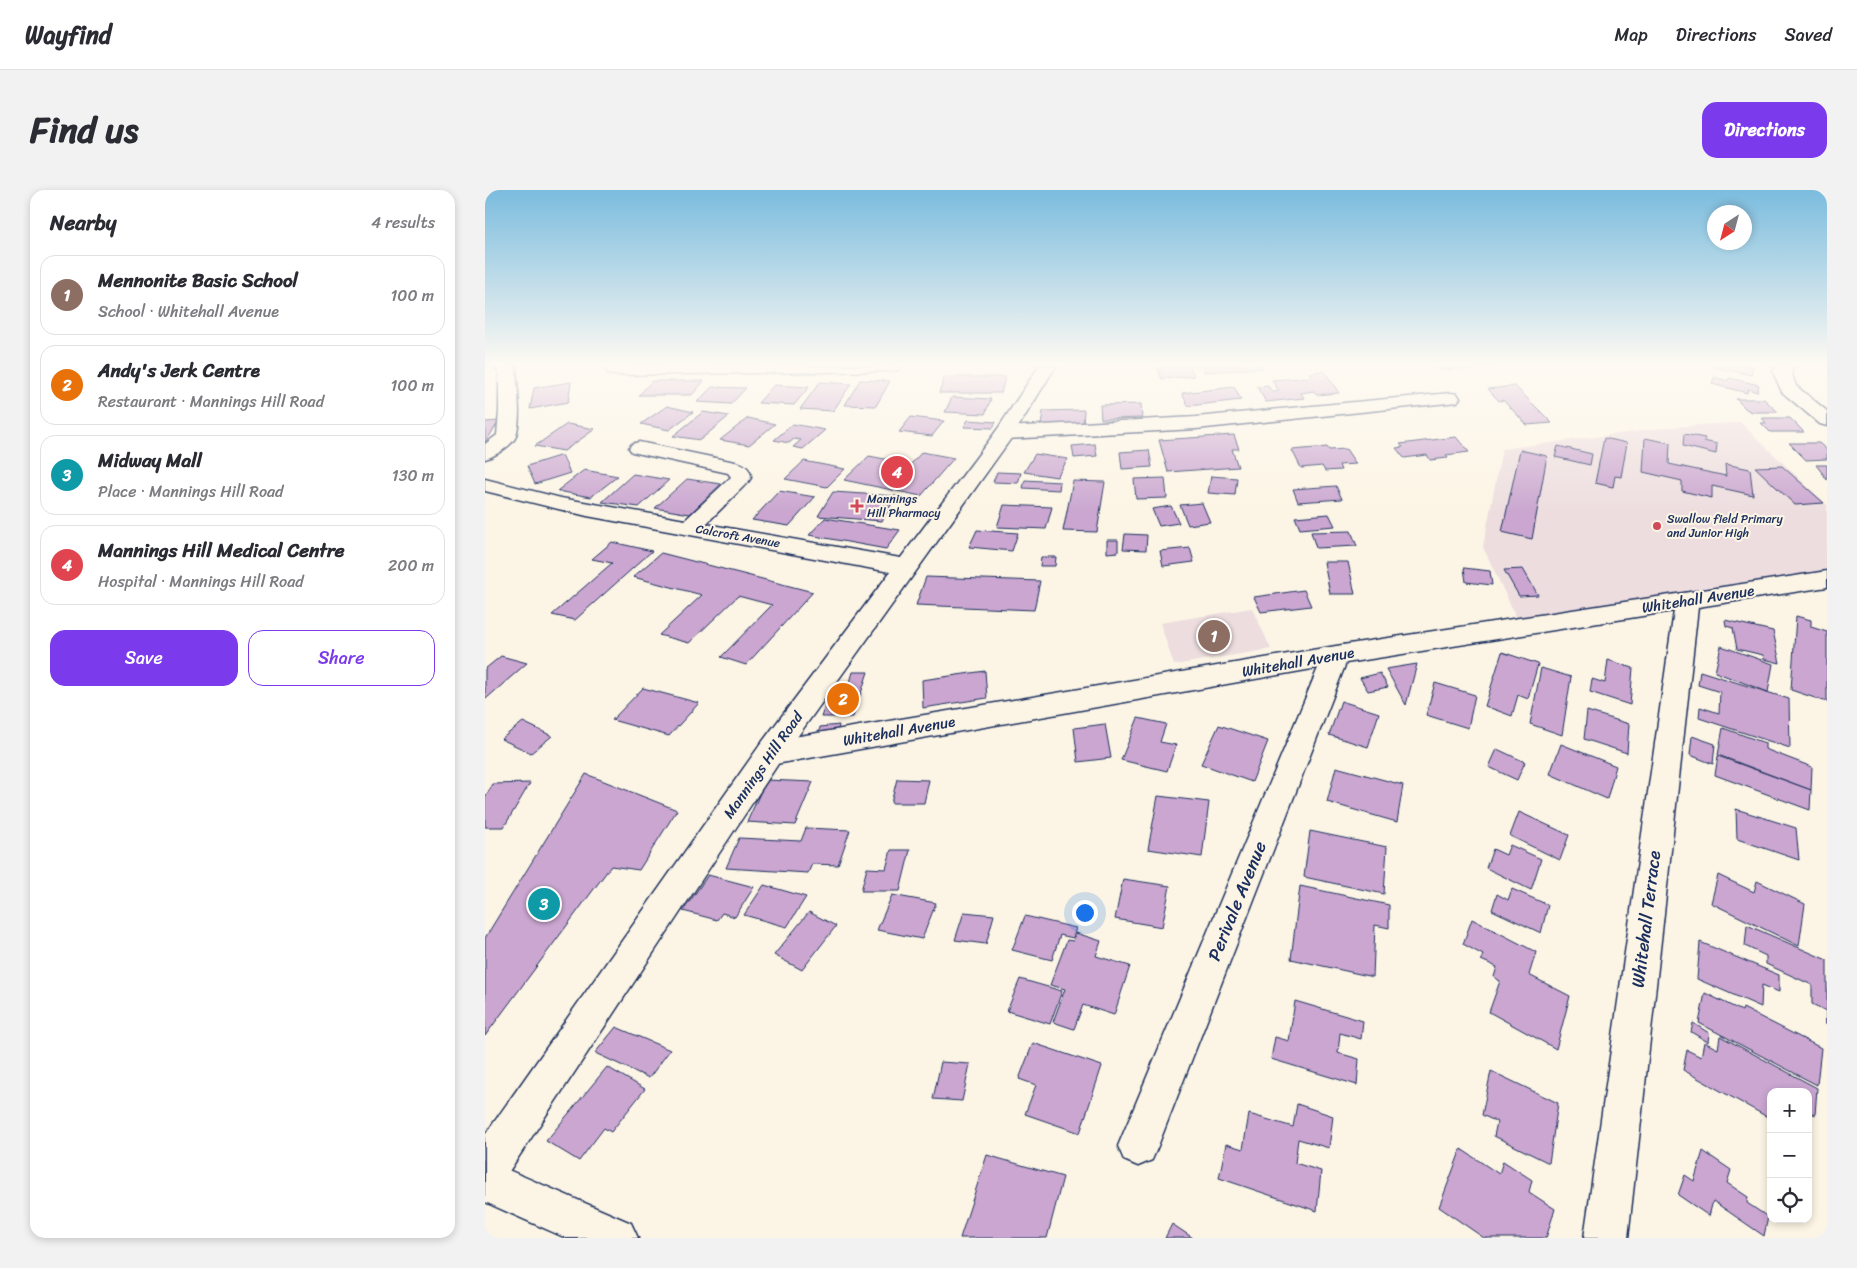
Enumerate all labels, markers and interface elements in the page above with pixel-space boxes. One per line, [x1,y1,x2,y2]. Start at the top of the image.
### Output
text: Wayfind [25,14,111,56]
text: Map [1615,19,1648,51]
text: Directions [1676,19,1757,51]
text: Saved [1785,19,1832,51]
text: Find us [30,99,138,161]
button: Directions [1702,102,1827,158]
text: Nearby [50,204,116,242]
north arrow [1707,205,1752,250]
text: 4 results [371,208,435,237]
text: Mennonite Basic School [98,264,298,297]
text: 1 [64,281,70,310]
text: 100 m [390,281,434,310]
text: School · Whitehall Avenue [98,297,279,326]
text: Andy's Jerk Centre [98,354,260,387]
text: 2 [62,371,72,400]
text: 100 m [390,371,434,400]
text: Restaurant · Mannings Hill Road [98,387,324,416]
text: Midway Mall [98,444,202,477]
pin: 4 [881,453,913,491]
text: 3 [63,461,71,490]
text: 130 m [392,461,434,490]
text: Place · Mannings Hill Road [98,477,284,506]
place label: Mannings Hill Pharmacy [867,488,941,524]
marker: Mannings Hill Pharmacy [851,500,863,512]
place label: Swallow field Primary and Junior High [1667,508,1783,544]
street label: Calcroft Avenue [694,518,782,554]
marker: Swallow field Primary and Junior High [1651,520,1663,532]
text: Mannings Hill Medical Centre [98,534,345,567]
text: 4 [62,551,72,580]
text: 200 m [388,551,434,580]
text: Hospital · Mannings Hill Road [98,567,304,596]
street label: Whitehall Avenue [1640,577,1756,621]
pin: 1 [1198,617,1230,655]
button: Save [50,630,238,686]
button: Share [248,630,435,686]
street label: Whitehall Avenue [1240,639,1356,685]
pin: 2 [827,680,859,718]
street label: Mannings Hill Road [716,705,810,824]
street label: Whitehall Avenue [841,708,957,754]
street label: Perivale Avenue [1198,836,1276,966]
street label: Whitehall Terrace [1622,848,1670,989]
pin: 3 [528,885,560,923]
your location [1072,900,1098,926]
map controls [1767,1088,1812,1223]
button: + [1767,1088,1812,1133]
button: − [1767,1133,1812,1178]
button: locate [1767,1178,1812,1223]

